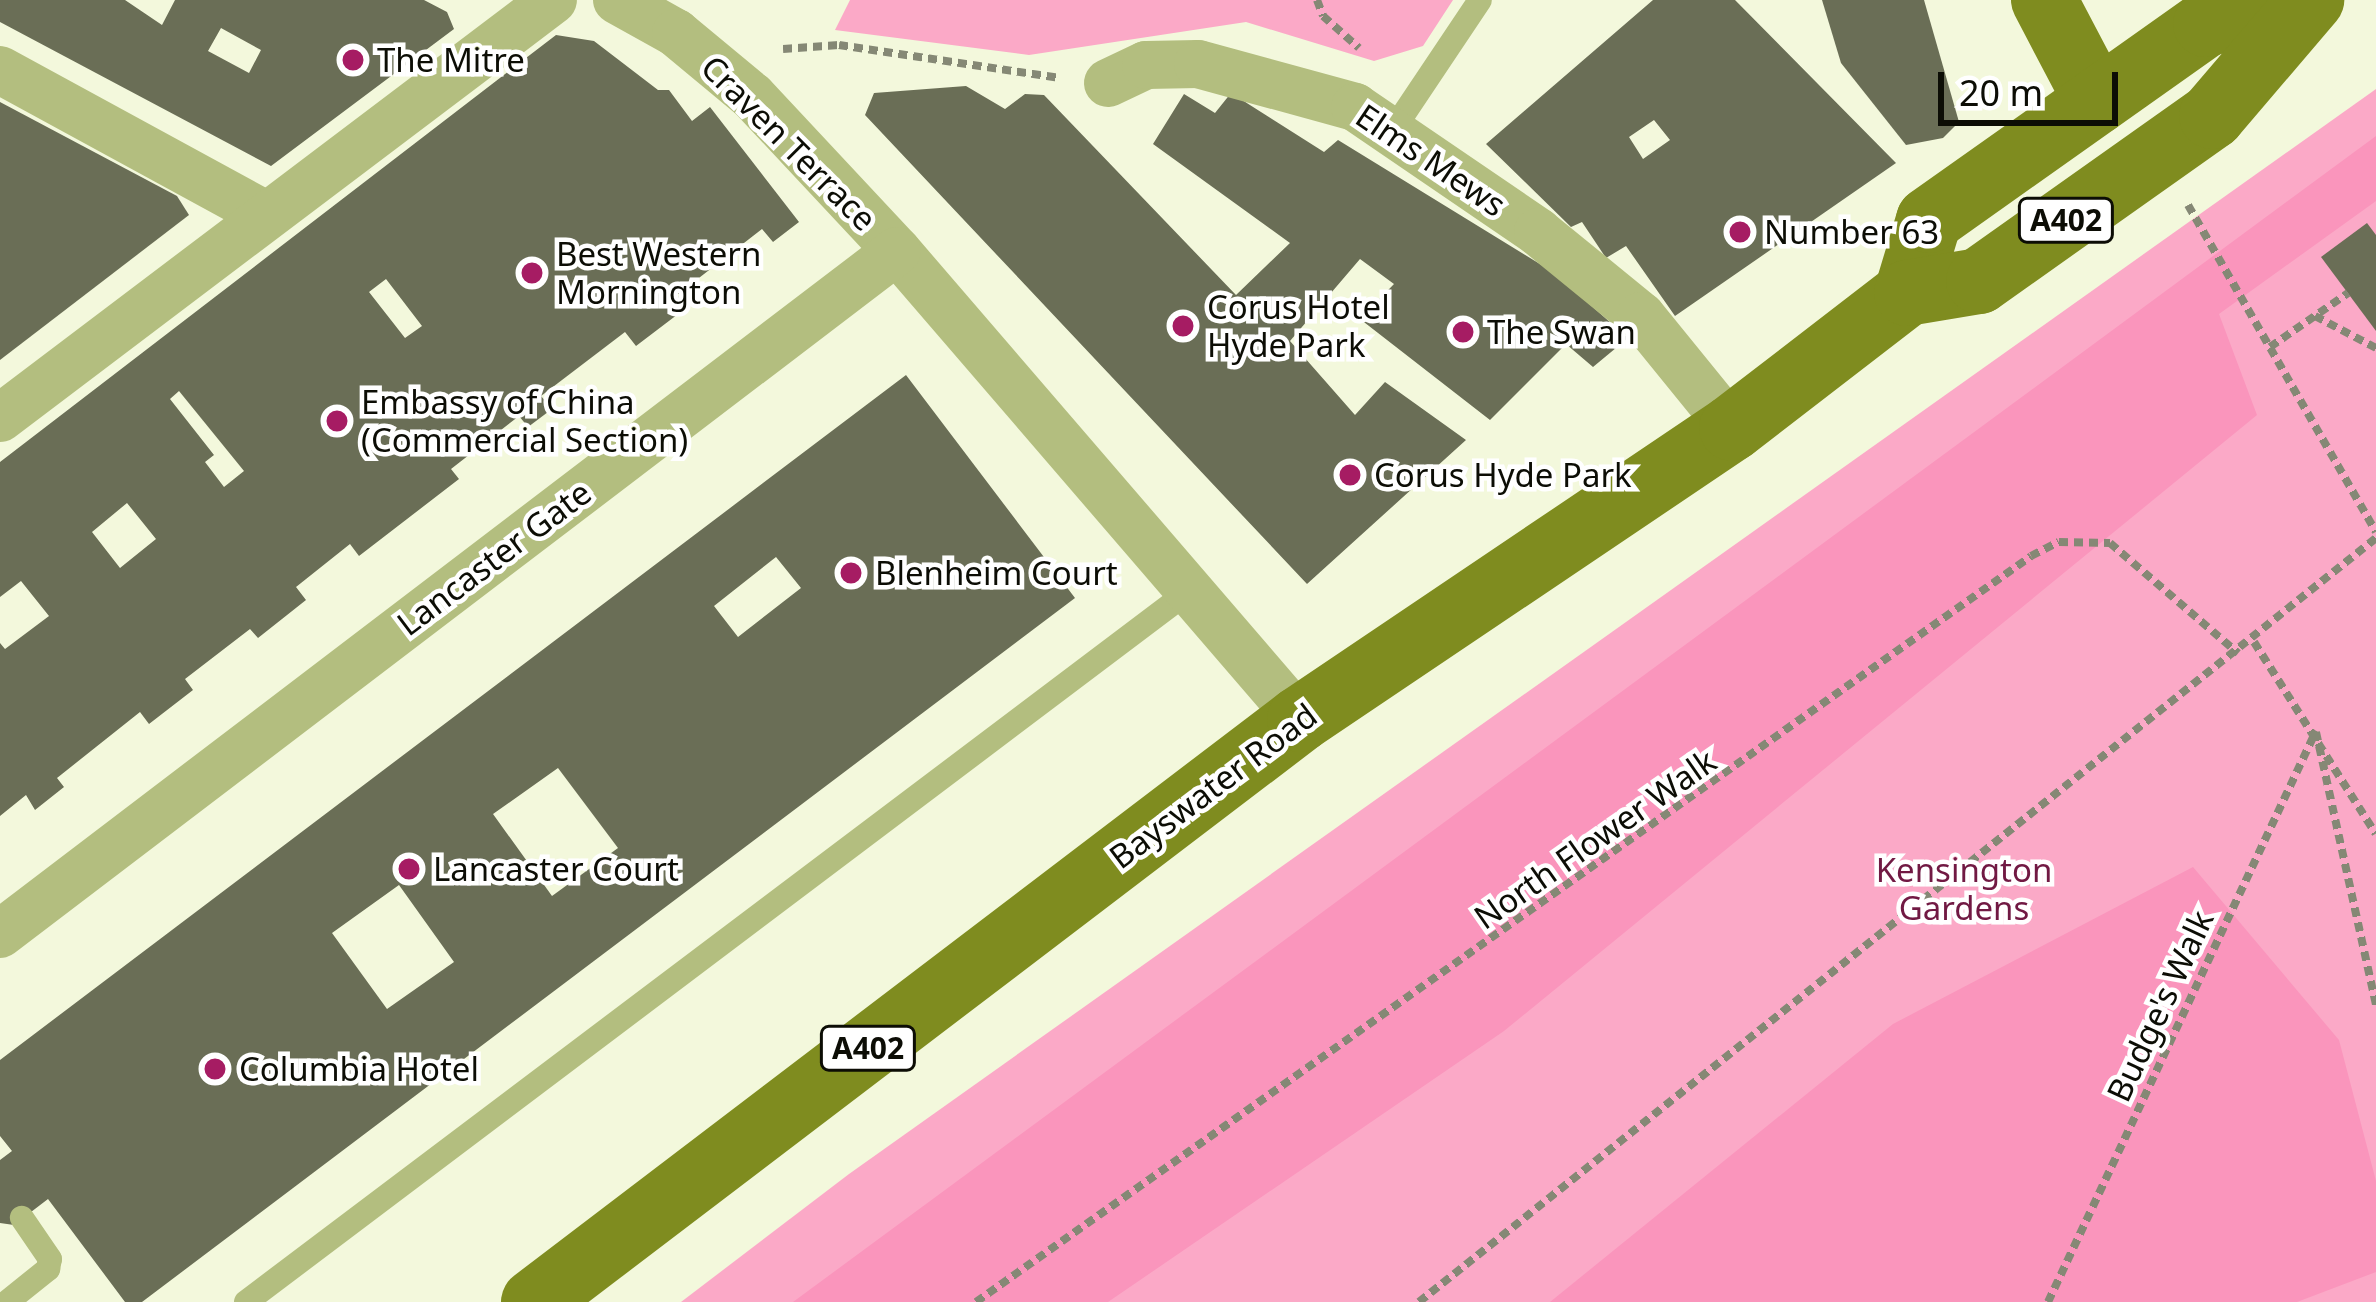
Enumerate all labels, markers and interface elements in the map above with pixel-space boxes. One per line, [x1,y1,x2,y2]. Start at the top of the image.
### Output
place label: The Mitre [377,40,525,80]
marker: The Mitre [340,47,366,73]
street label: Craven Terrace [693,47,885,239]
scale bar [1944,48,2124,122]
text: 20 m [1959,68,2043,117]
street label: Elms Mews [1349,96,1513,224]
road number: A402 [2015,196,2117,244]
place label: Number 63 [1764,212,1939,252]
marker: Number 63 [1727,219,1753,245]
place label: Best Western Mornington [556,234,761,312]
marker: Best Western Mornington [519,260,545,286]
place label: Corus Hotel Hyde Park [1207,287,1390,365]
place label: The Swan [1487,312,1636,352]
marker: Corus Hotel Hyde Park [1170,313,1196,339]
marker: The Swan [1450,319,1476,345]
place label: Embassy of China (Commercial Section) [361,382,688,460]
marker: Embassy of China (Commercial Section) [324,408,350,434]
place label: Corus Hyde Park [1374,455,1632,495]
marker: Corus Hyde Park [1337,462,1363,488]
street label: Lancaster Gate [389,472,599,644]
place label: Blenheim Court [875,553,1118,593]
marker: Blenheim Court [838,560,864,586]
street label: Bayswater Road [1102,695,1324,877]
street label: North Flower Walk [1467,741,1723,937]
place label: Lancaster Court [433,849,679,889]
park label: Kensington Gardens [1876,850,2052,928]
marker: Lancaster Court [396,856,422,882]
street label: Budge's Walk [2098,904,2222,1108]
road number: A402 [817,1024,919,1072]
place label: Columbia Hotel [239,1049,479,1089]
marker: Columbia Hotel [202,1056,228,1082]

